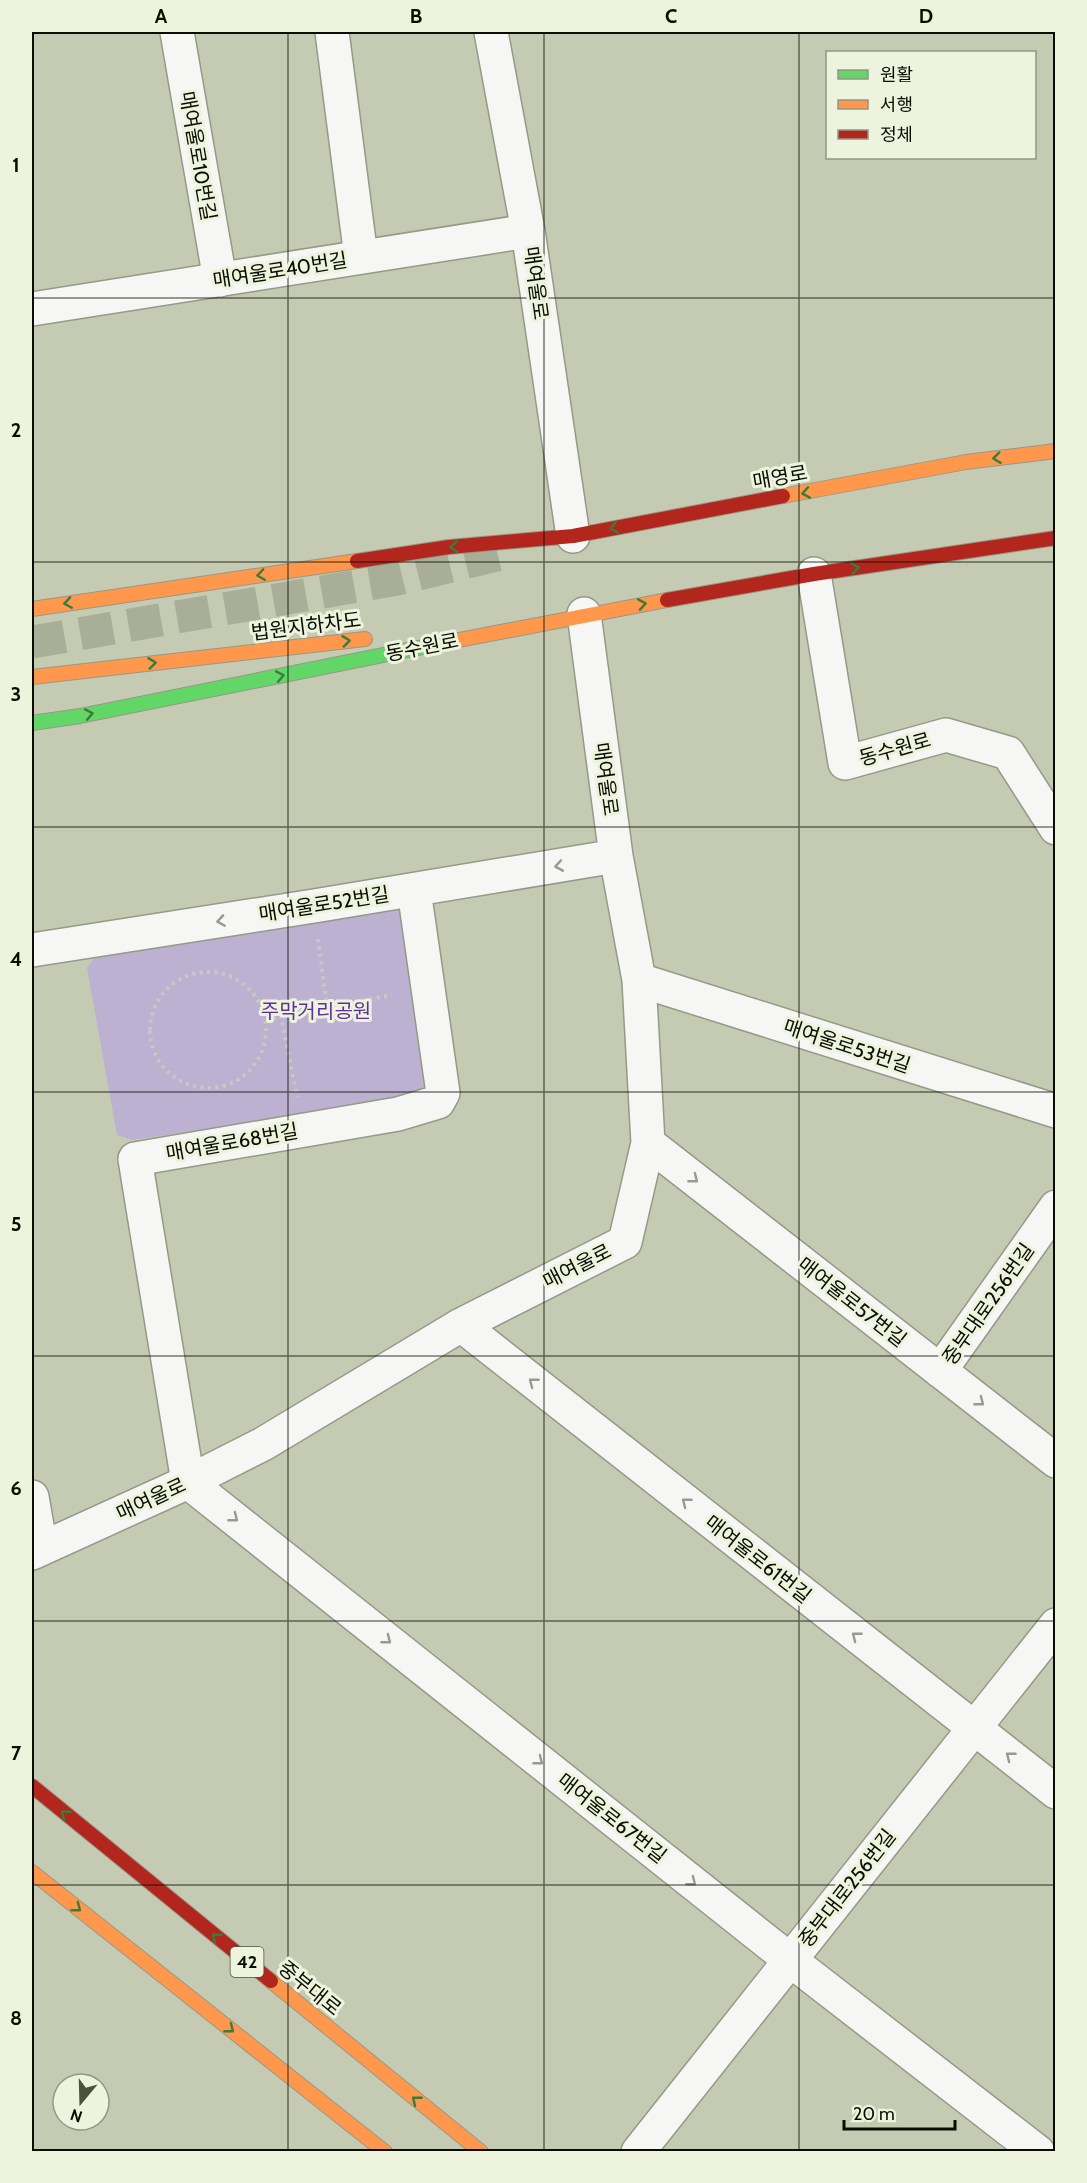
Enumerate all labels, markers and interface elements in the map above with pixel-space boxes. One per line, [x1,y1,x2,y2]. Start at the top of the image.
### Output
text: A [155,4,168,28]
text: B [410,4,422,28]
text: C [665,4,677,28]
text: D [919,4,933,28]
legend [826,51,1036,159]
text: 원활 [880,64,913,86]
street label: 매여울로10번길 [175,89,221,223]
text: 서행 [880,94,913,116]
text: 정체 [880,124,913,146]
text: 1 [12,153,20,177]
street label: 매여울로 [519,245,553,321]
street label: 매여울로40번길 [211,248,349,292]
text: 2 [11,418,21,442]
one-way arrow [993,452,1002,464]
street label: 매영로 [751,460,809,494]
one-way arrow [801,486,811,499]
one-way arrow [609,521,619,534]
one-way arrow [449,540,458,553]
one-way arrow [850,562,859,574]
one-way arrow [256,568,265,580]
one-way arrow [63,597,72,609]
one-way arrow [637,598,646,610]
street label: 법원지하차도 [250,607,362,645]
street label: 동수원로 [384,628,460,666]
one-way arrow [341,635,351,648]
one-way arrow [148,657,157,670]
one-way arrow [275,670,285,683]
text: 3 [11,682,21,706]
one-way arrow [84,708,94,721]
street label: 동수원로 [856,727,934,771]
street label: 매여울로 [589,741,623,817]
one-way arrow [554,859,563,871]
street label: 매여울로52번길 [257,882,391,926]
one-way arrow [217,914,227,927]
text: 4 [10,947,22,971]
park label: 주막거리공원 [261,999,371,1023]
street label: 매여울로53번길 [780,1014,914,1078]
street label: 매여울로68번길 [164,1119,300,1165]
one-way arrow [688,1171,699,1182]
text: 5 [11,1212,21,1236]
street label: 매여울로 [539,1239,615,1293]
street label: 중부대로256번길 [937,1239,1039,1369]
street label: 매여울로57번길 [793,1252,911,1352]
one-way arrow [529,1378,540,1389]
one-way arrow [974,1395,985,1406]
street label: 매여울로 [113,1473,189,1525]
text: 6 [10,1476,22,1500]
one-way arrow [682,1499,693,1510]
street label: 매여울로61번길 [700,1510,816,1608]
one-way arrow [227,1511,238,1522]
one-way arrow [380,1632,391,1643]
one-way arrow [852,1632,863,1643]
text: 7 [11,1741,22,1765]
one-way arrow [1005,1752,1016,1763]
one-way arrow [532,1753,543,1764]
street label: 매여울로67번길 [553,1768,671,1868]
one-way arrow [61,1810,72,1821]
street label: 중부대로256번길 [794,1824,900,1952]
one-way arrow [685,1875,696,1886]
one-way arrow [71,1901,82,1912]
one-way arrow [212,1933,223,1944]
road number: 42 [230,1947,264,1977]
street label: 중부대로 [274,1956,346,2020]
text: 8 [10,2006,22,2030]
one-way arrow [224,2022,235,2033]
north arrow [51,2072,111,2132]
scale bar [844,2093,955,2131]
one-way arrow [412,2096,423,2107]
text: 20 m [853,2103,895,2125]
text: N [68,2105,85,2127]

